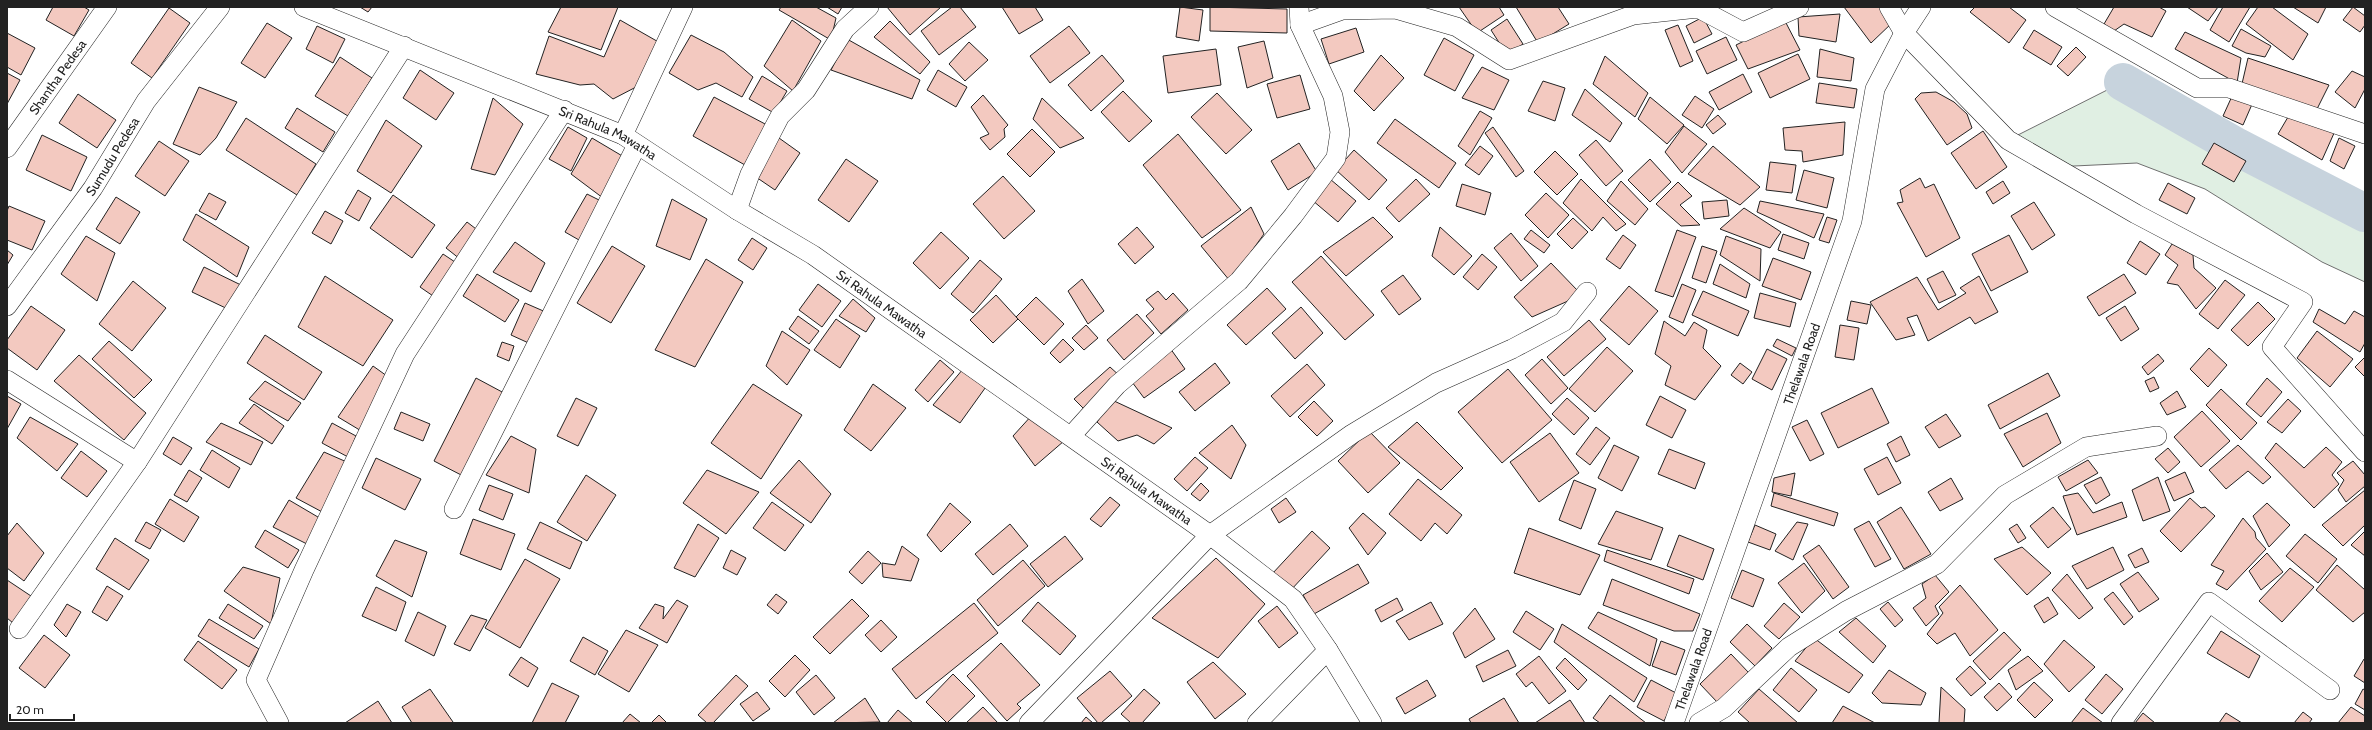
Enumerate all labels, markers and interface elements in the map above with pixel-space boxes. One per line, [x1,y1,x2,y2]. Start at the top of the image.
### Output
street label: Shantha Pedesa [25,36,90,118]
street label: Sri Rahula Mawatha [557,102,661,163]
street label: Sumudu Pedesa [82,114,143,199]
street label: Sri Rahula Mawatha [834,266,931,342]
street label: Thelawala Road [1779,321,1823,407]
street label: Sri Rahula Mawatha [1098,453,1196,528]
street label: Thelawala Road [1671,626,1715,712]
scale bar [10,696,74,722]
text: 20 m [16,702,44,717]

